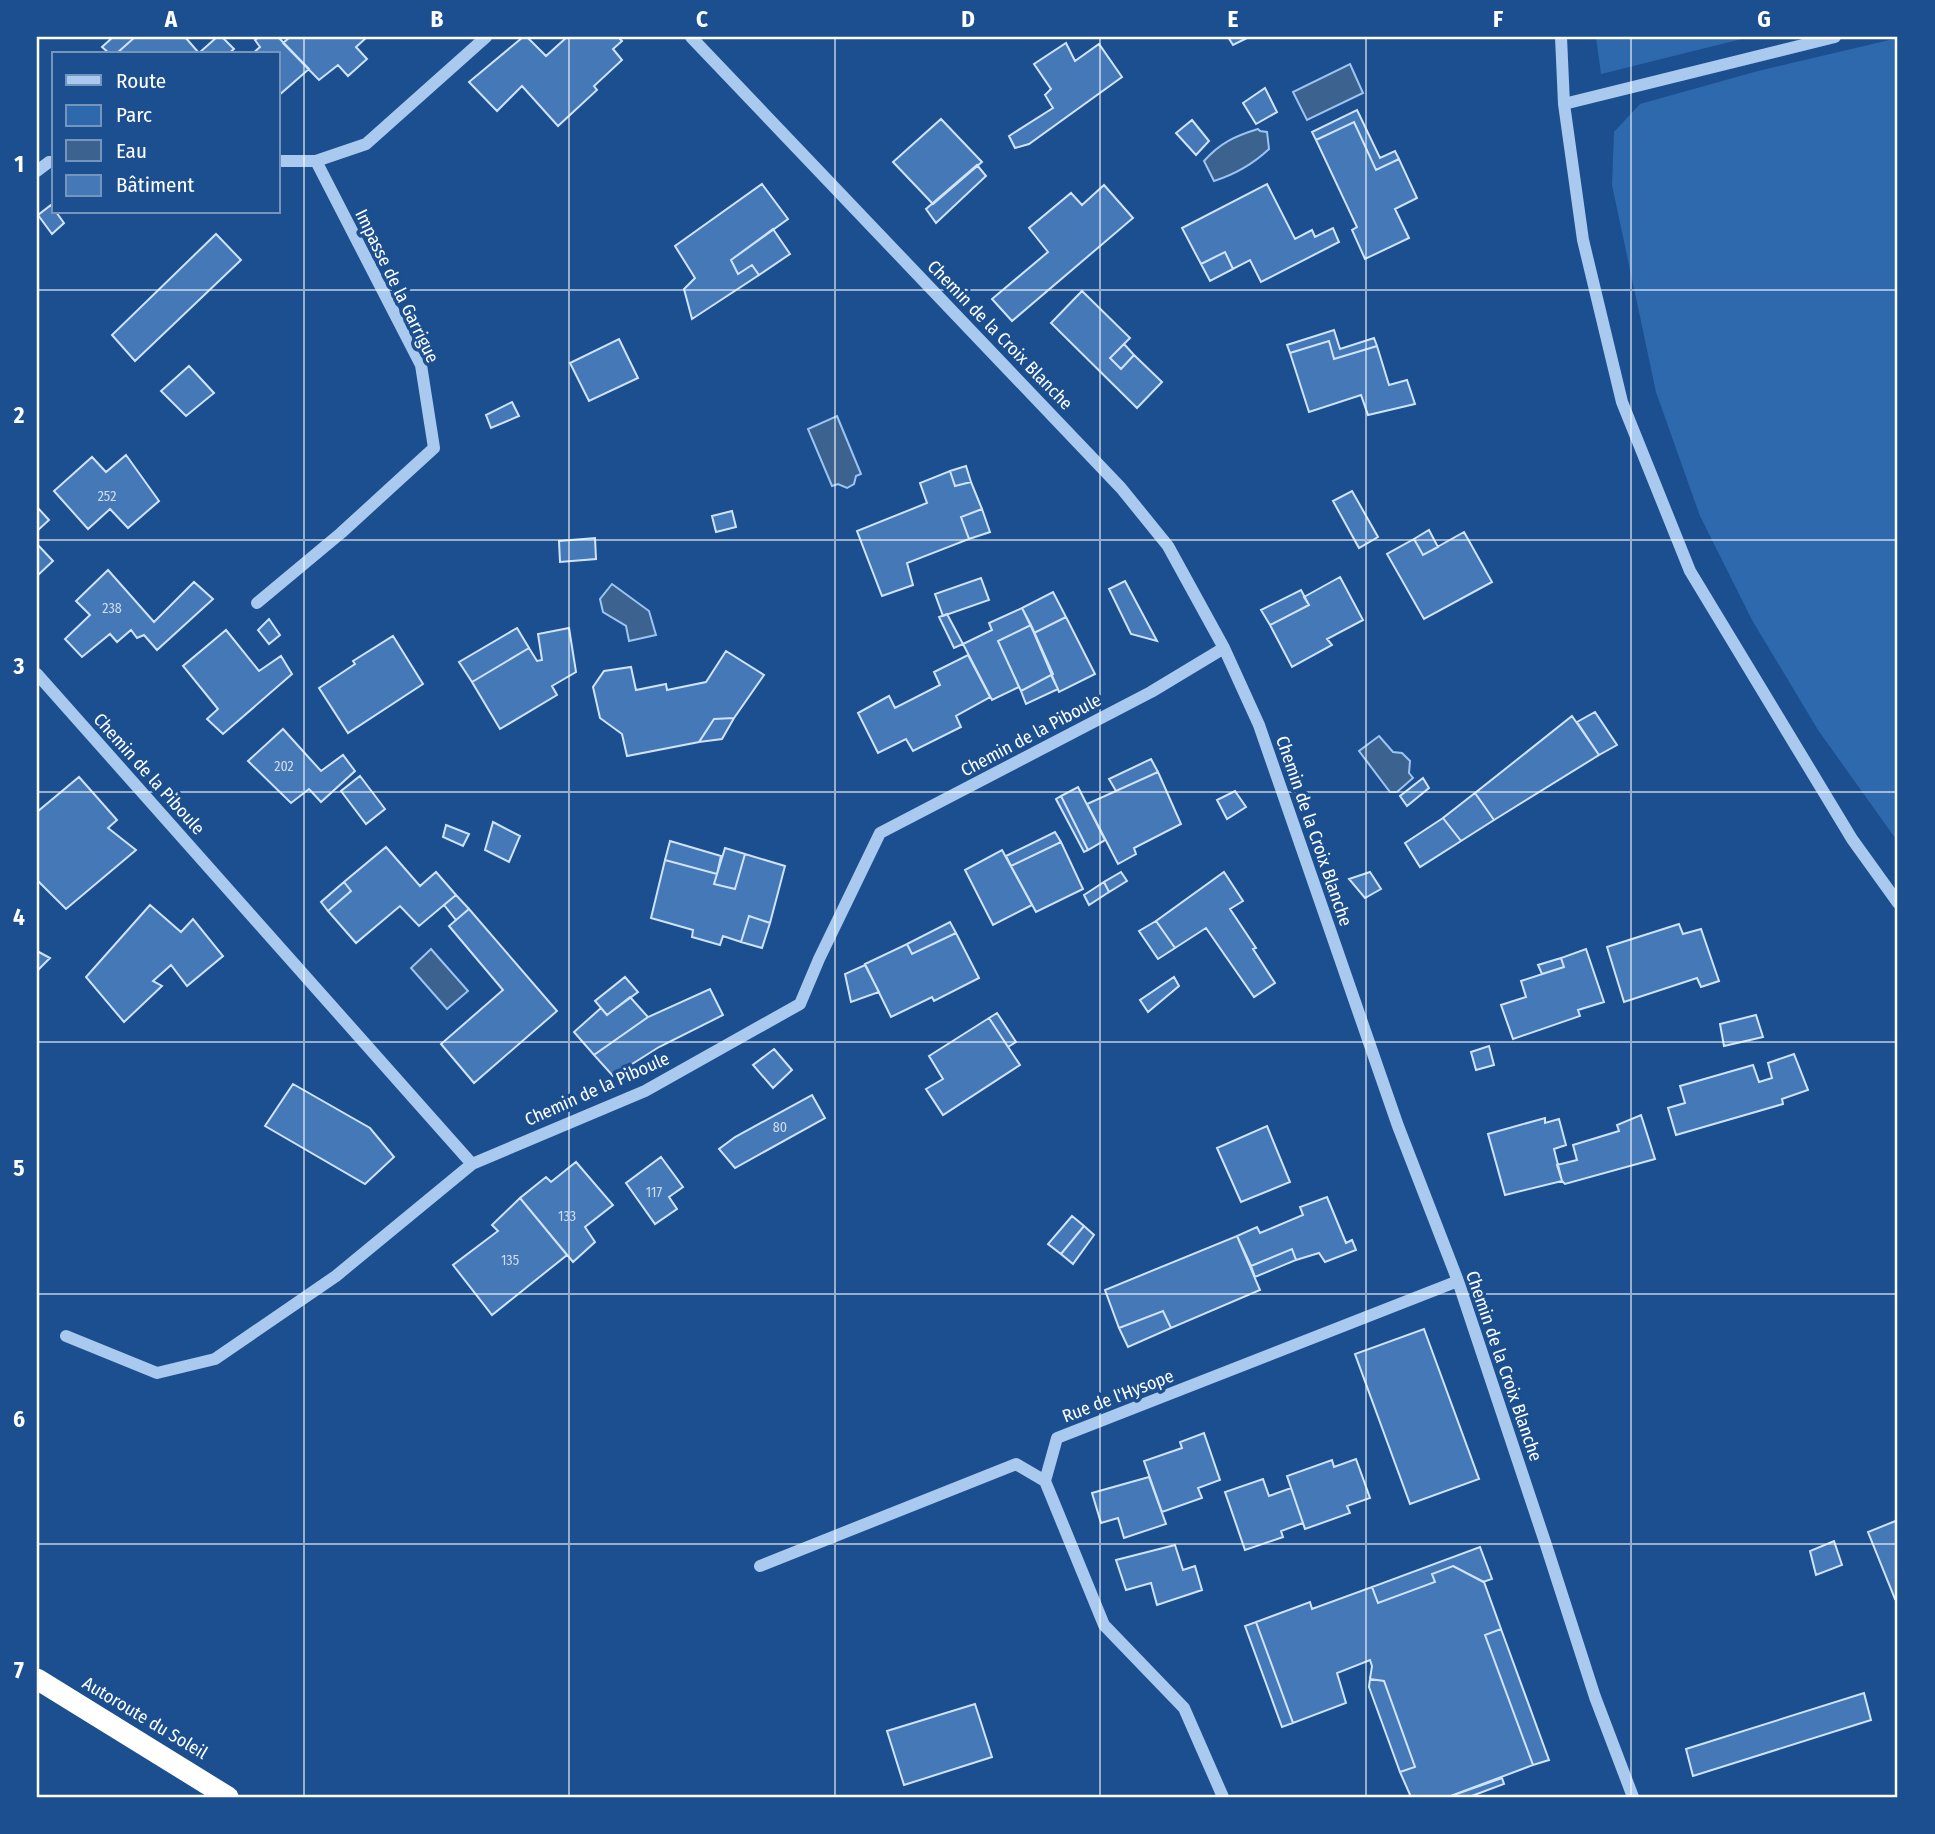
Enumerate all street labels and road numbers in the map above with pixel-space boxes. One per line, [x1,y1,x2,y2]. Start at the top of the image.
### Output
street label: Impasse de la Garrigue [350,206,444,367]
street label: Chemin de la Croix Blanche [923,256,1077,414]
street label: Chemin de la Piboule [957,689,1105,781]
street label: Chemin de la Piboule [89,709,209,839]
street label: Chemin de la Croix Blanche [1271,733,1357,929]
street label: Chemin de la Piboule [521,1047,673,1131]
street label: Chemin de la Croix Blanche [1461,1268,1547,1464]
street label: Rue de l'Hysope [1059,1365,1177,1427]
street label: Autoroute du Soleil [79,1672,212,1764]

